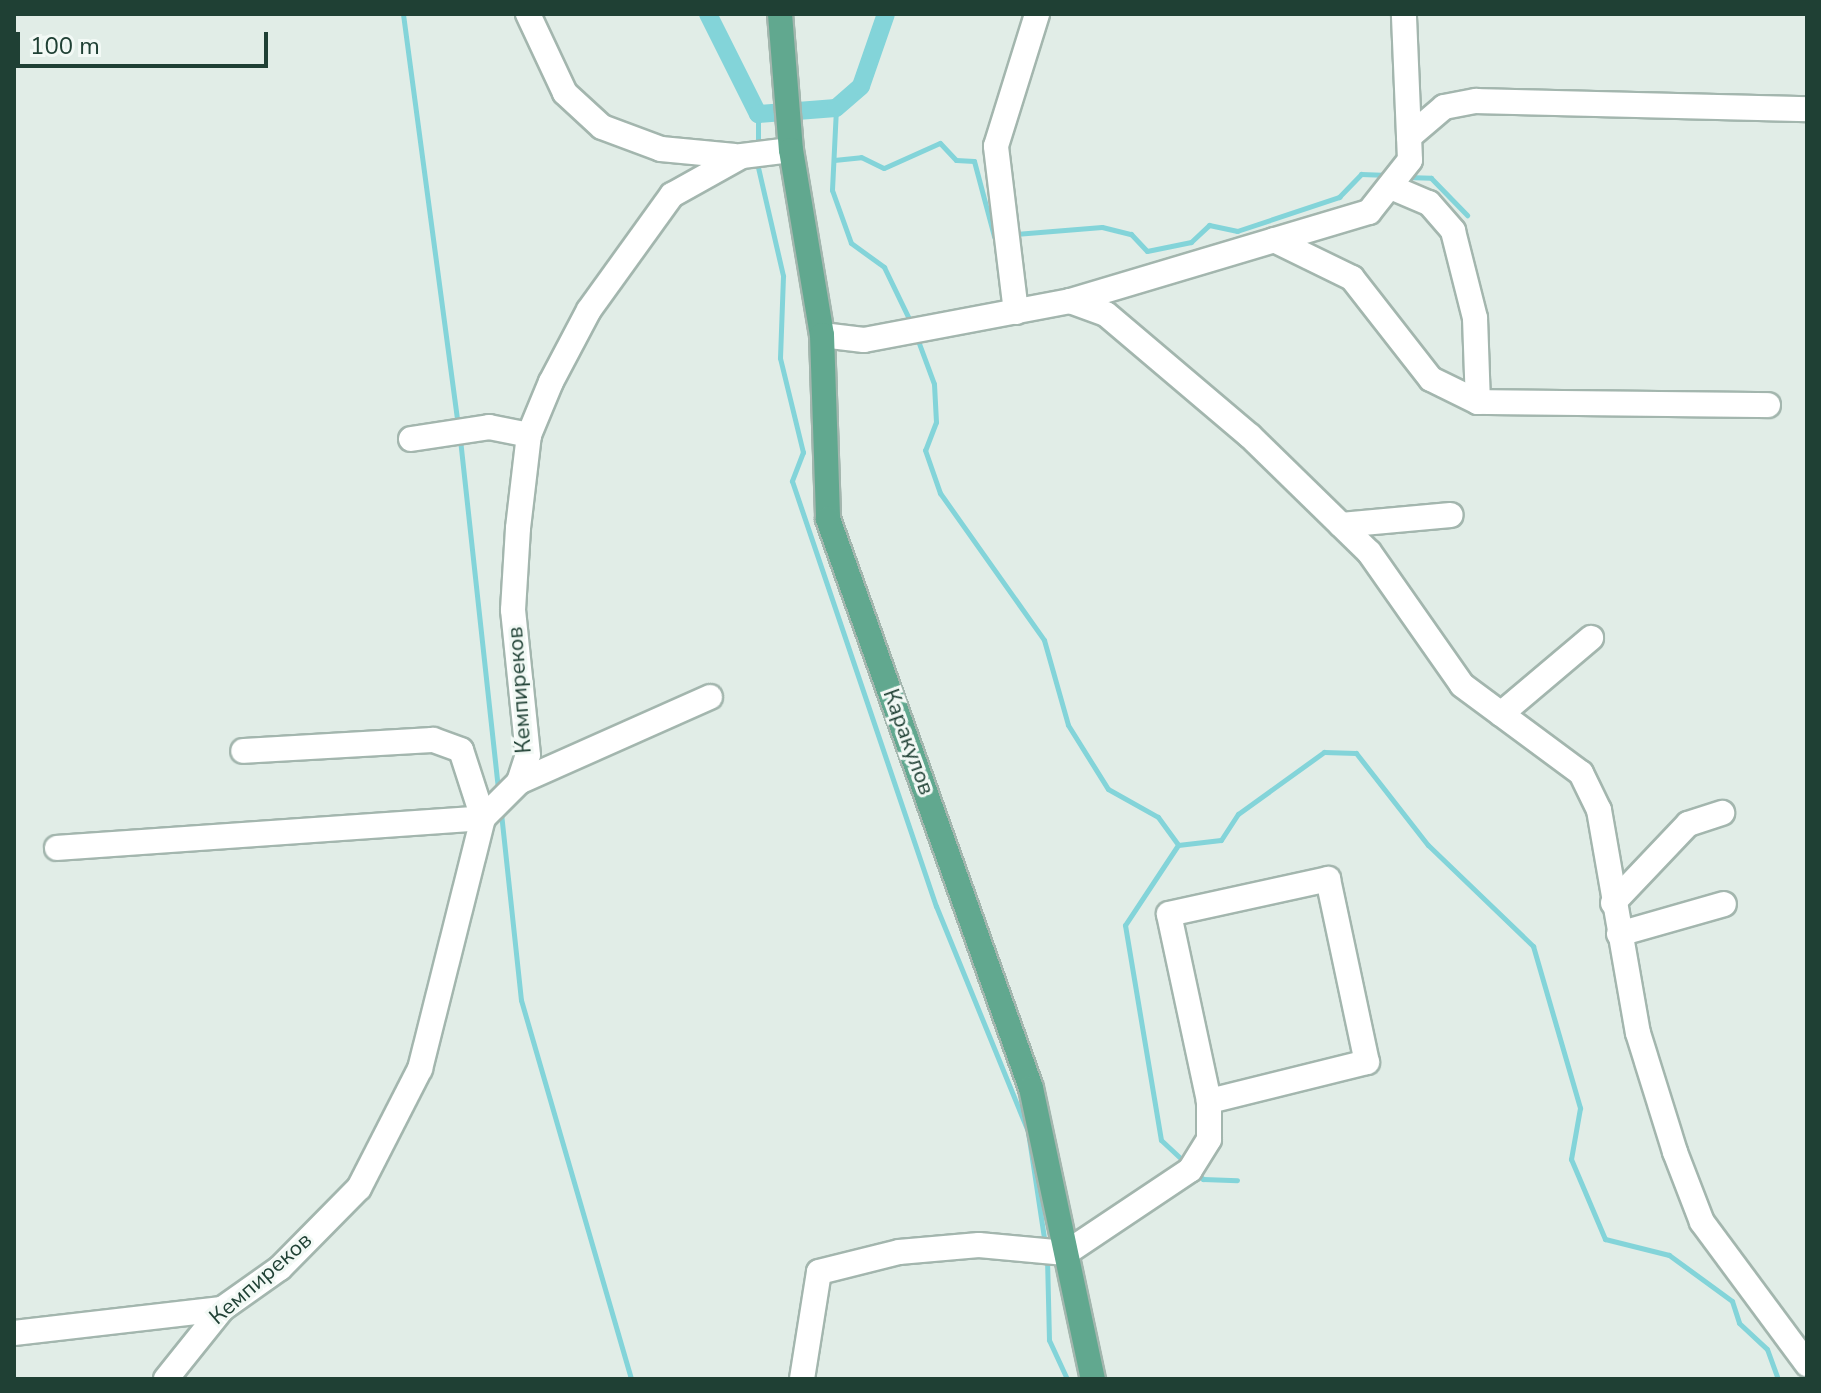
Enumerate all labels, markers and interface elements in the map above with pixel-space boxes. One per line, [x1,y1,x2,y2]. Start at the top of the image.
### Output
scale bar [20,16,272,66]
text: 100 m [30,30,100,62]
street label: Кемпиреков [502,626,538,754]
street label: Каракулов [877,686,939,798]
street label: Кемпиреков [204,1227,318,1331]

